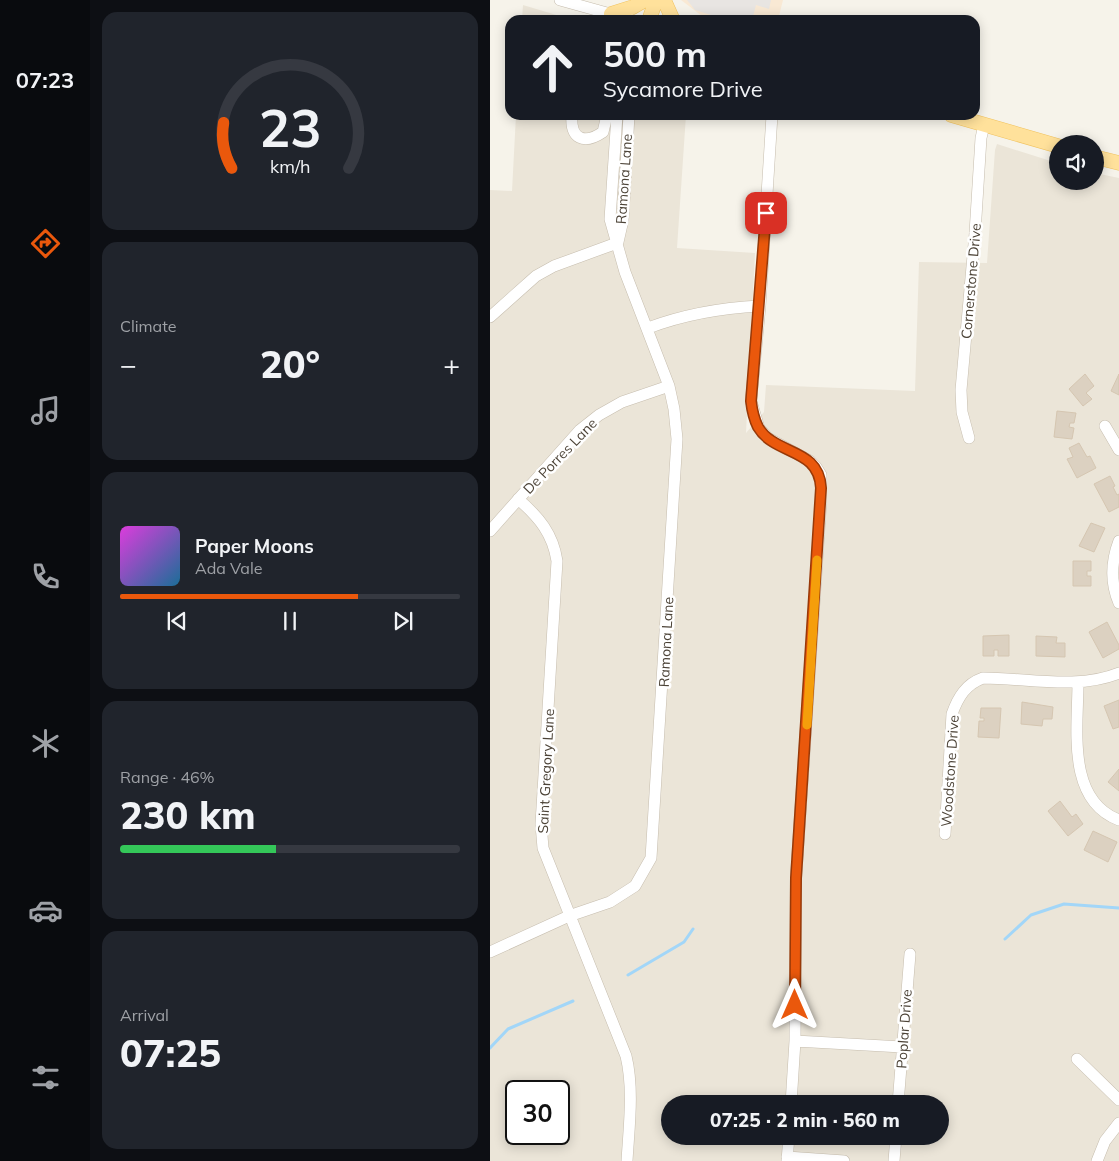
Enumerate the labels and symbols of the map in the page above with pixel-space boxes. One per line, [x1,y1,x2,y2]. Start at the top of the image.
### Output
street label: Ramona Lane [612,133,636,225]
pin [745,192,787,234]
street label: Cornerstone Drive [957,222,985,340]
street label: De Porres Lane [519,414,601,498]
street label: Ramona Lane [655,596,677,688]
street label: Saint Gregory Lane [534,708,558,834]
street label: Woodstone Drive [937,714,963,828]
position arrow [768,978,820,1030]
street label: Poplar Drive [892,989,916,1069]
speed limit sign: 30 [505,1080,570,1145]

